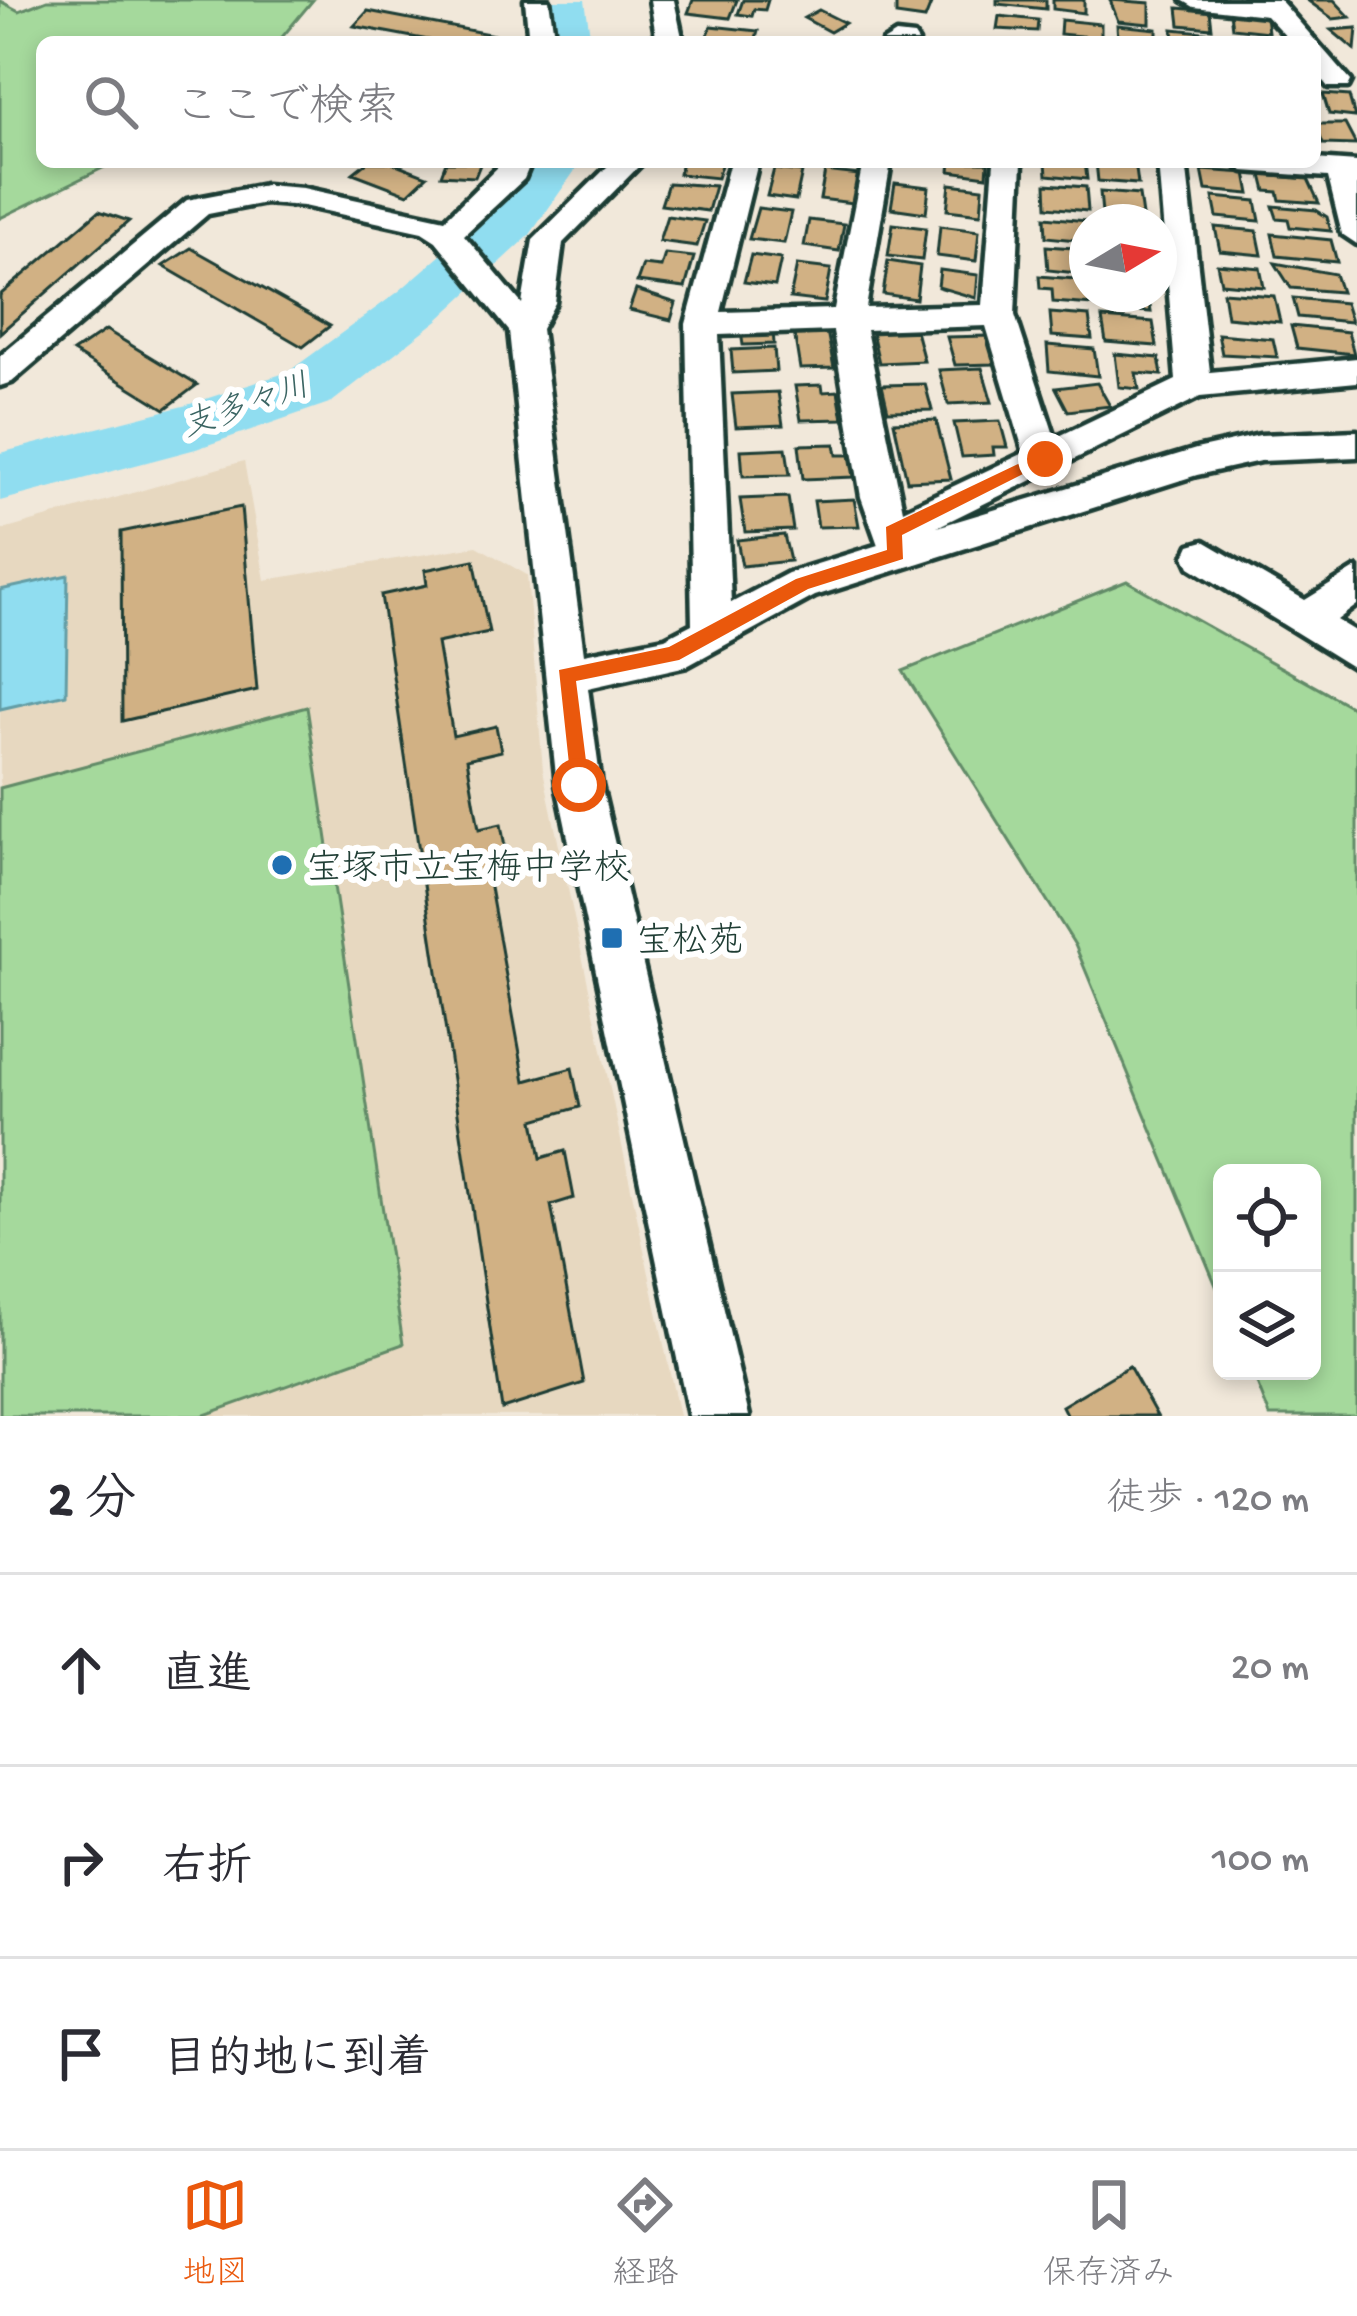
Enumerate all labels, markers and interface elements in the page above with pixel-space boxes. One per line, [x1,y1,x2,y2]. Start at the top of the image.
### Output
search box [36,36,1321,168]
icon: search [78,69,144,135]
text: ここで検索 [174,84,399,137]
north arrow [1069,204,1177,312]
water label: 支多々川 [178,367,316,448]
route end [1018,432,1072,486]
route start [552,758,606,812]
place label: 宝塚市立宝梅中学校 [306,848,630,893]
marker: 宝塚市立宝梅中学校 [269,852,295,878]
place label: 宝松苑 [636,921,744,966]
marker: 宝松苑 [599,925,625,951]
map controls [1213,1164,1321,1380]
button: locate [1213,1164,1321,1272]
button: layers [1213,1272,1321,1380]
text: 2 分 [48,1474,136,1534]
text: 徒歩 · 120 m [1106,1479,1309,1525]
icon: ahead [48,1637,114,1703]
text: 20 m [1231,1647,1309,1693]
text: 直進 [162,1652,252,1705]
icon: right [48,1829,114,1895]
text: 100 m [1212,1839,1309,1885]
text: 右折 [162,1844,252,1897]
icon: arrive [48,2021,114,2087]
text: 目的地に到着 [162,2036,432,2089]
tab: 地図 [182,2172,248,2295]
tab: 経路 [612,2172,678,2295]
tab: 保存済み [1043,2172,1175,2295]

